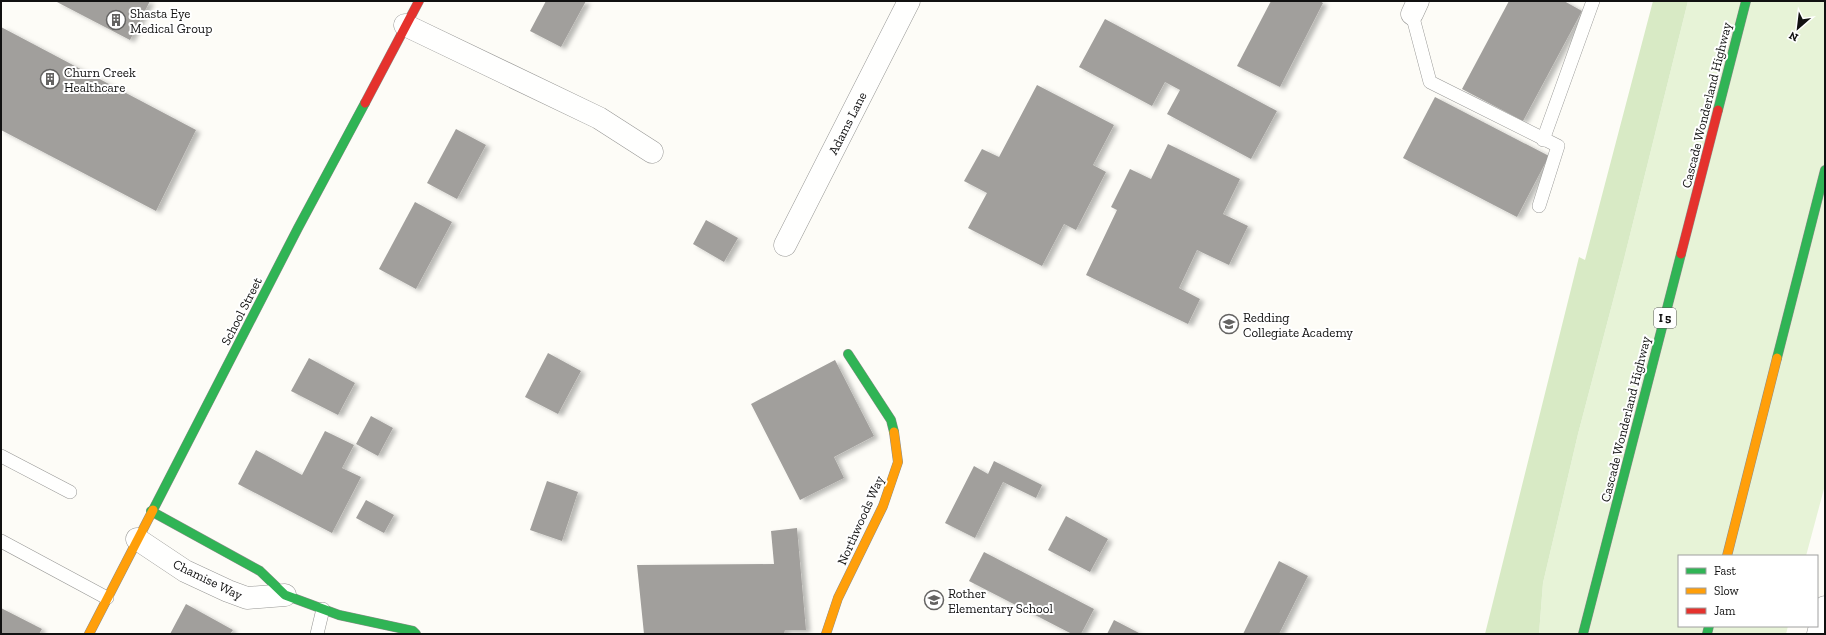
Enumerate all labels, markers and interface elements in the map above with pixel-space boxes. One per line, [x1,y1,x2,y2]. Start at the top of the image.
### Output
place label: Shasta Eye Medical Group [130,6,212,36]
north arrow [1778,8,1818,48]
building icon: Shasta Eye Medical Group [105,9,127,31]
street label: Cascade Wonderland Highway [1679,20,1734,190]
text: N [1786,28,1800,44]
place label: Churn Creek Healthcare [64,65,136,95]
building icon: Churn Creek Healthcare [39,68,61,90]
street label: Adams Lane [825,89,870,157]
street label: School Street [218,275,265,348]
road number: I 5 [1654,308,1676,328]
place label: Redding Collegiate Academy [1243,310,1353,340]
school or university icon: Redding Collegiate Academy [1218,313,1240,335]
street label: Cascade Wonderland Highway [1598,334,1653,504]
street label: Northwoods Way [834,473,887,567]
legend [1678,555,1818,627]
street label: Chamise Way [171,556,245,603]
text: Fast [1714,564,1737,578]
text: Slow [1714,584,1740,598]
place label: Rother Elementary School [948,586,1053,616]
school or university icon: Rother Elementary School [923,589,945,611]
text: Jam [1714,604,1736,618]

